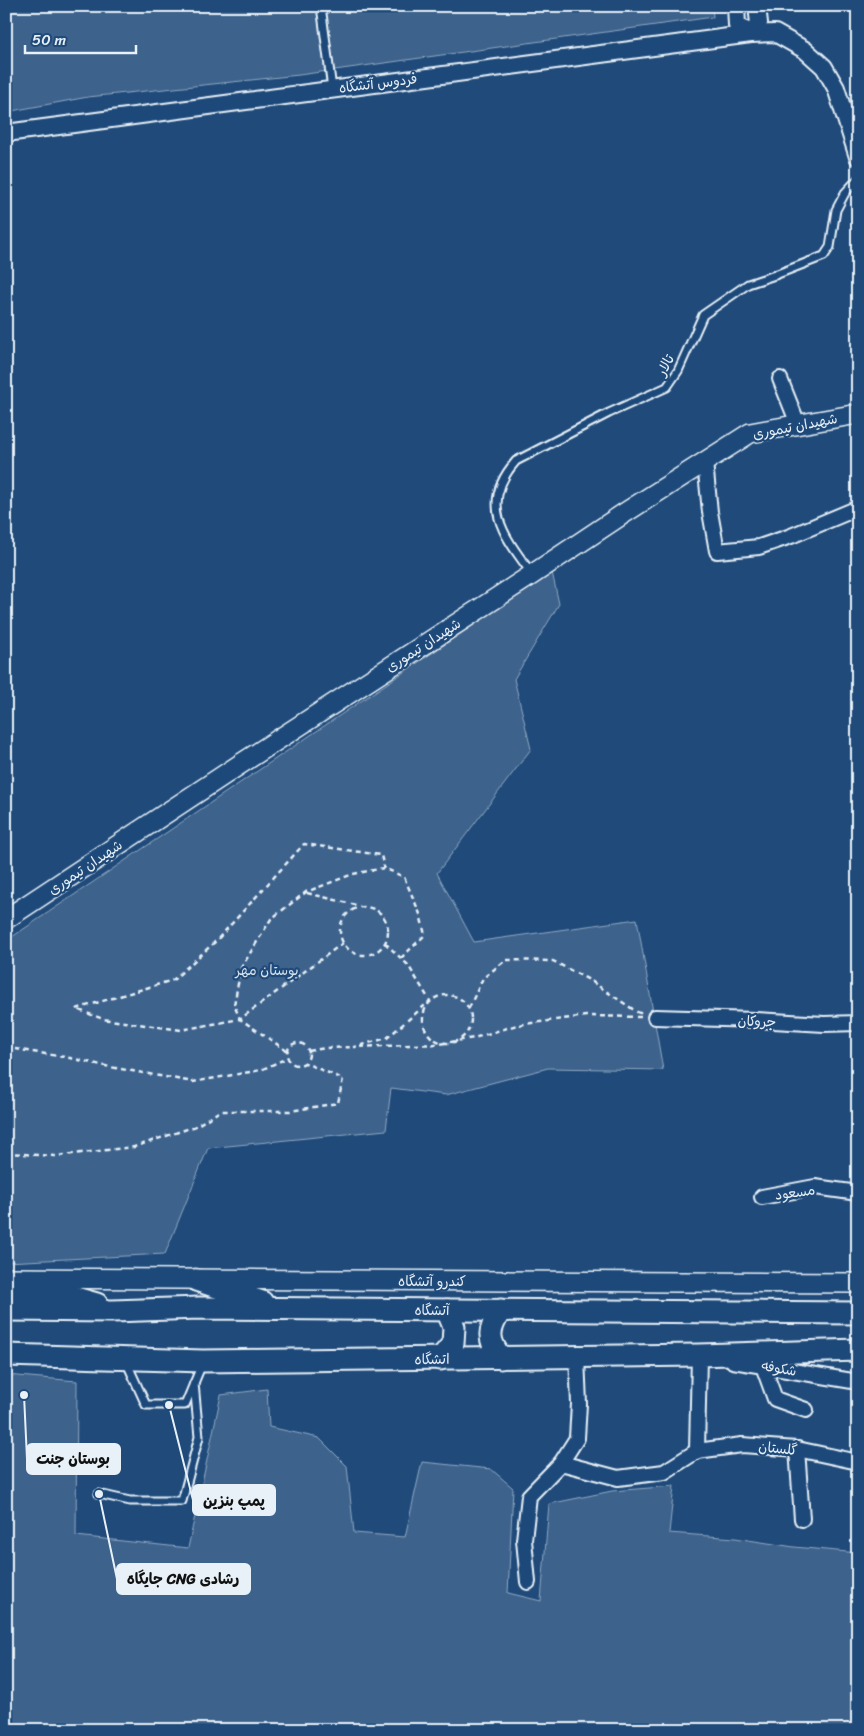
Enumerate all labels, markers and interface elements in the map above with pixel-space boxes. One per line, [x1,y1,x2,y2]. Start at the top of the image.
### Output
scale bar [25,22,136,54]
text: 50 m [32,27,67,53]
street label: فردوس آتشگاه [337,66,419,101]
street label: تالار [649,349,682,382]
street label: شهیدان تیموری [750,406,840,447]
street label: شهیدان تیموری [380,612,466,679]
street label: شهیدان تیموری [43,833,128,902]
park label: بوستان مهر [234,958,299,983]
street label: جروکان [737,1008,777,1035]
street label: مسعود [773,1177,817,1208]
street label: کندرو آتشگاه [398,1269,466,1294]
street label: آتشگاه [415,1298,450,1323]
street label: اتشگاه [414,1347,450,1372]
street label: شکوفه [759,1353,799,1384]
street label: گلستان [757,1434,799,1463]
callout: بوستان جنت [27,1444,120,1474]
text: بوستان جنت [36,1446,110,1472]
callout: پمپ بنزین [193,1485,275,1515]
text: پمپ بنزین [203,1488,266,1514]
callout: جایگاه CNG رشادی [117,1564,250,1594]
text: جایگاه CNG رشادی [127,1566,239,1592]

